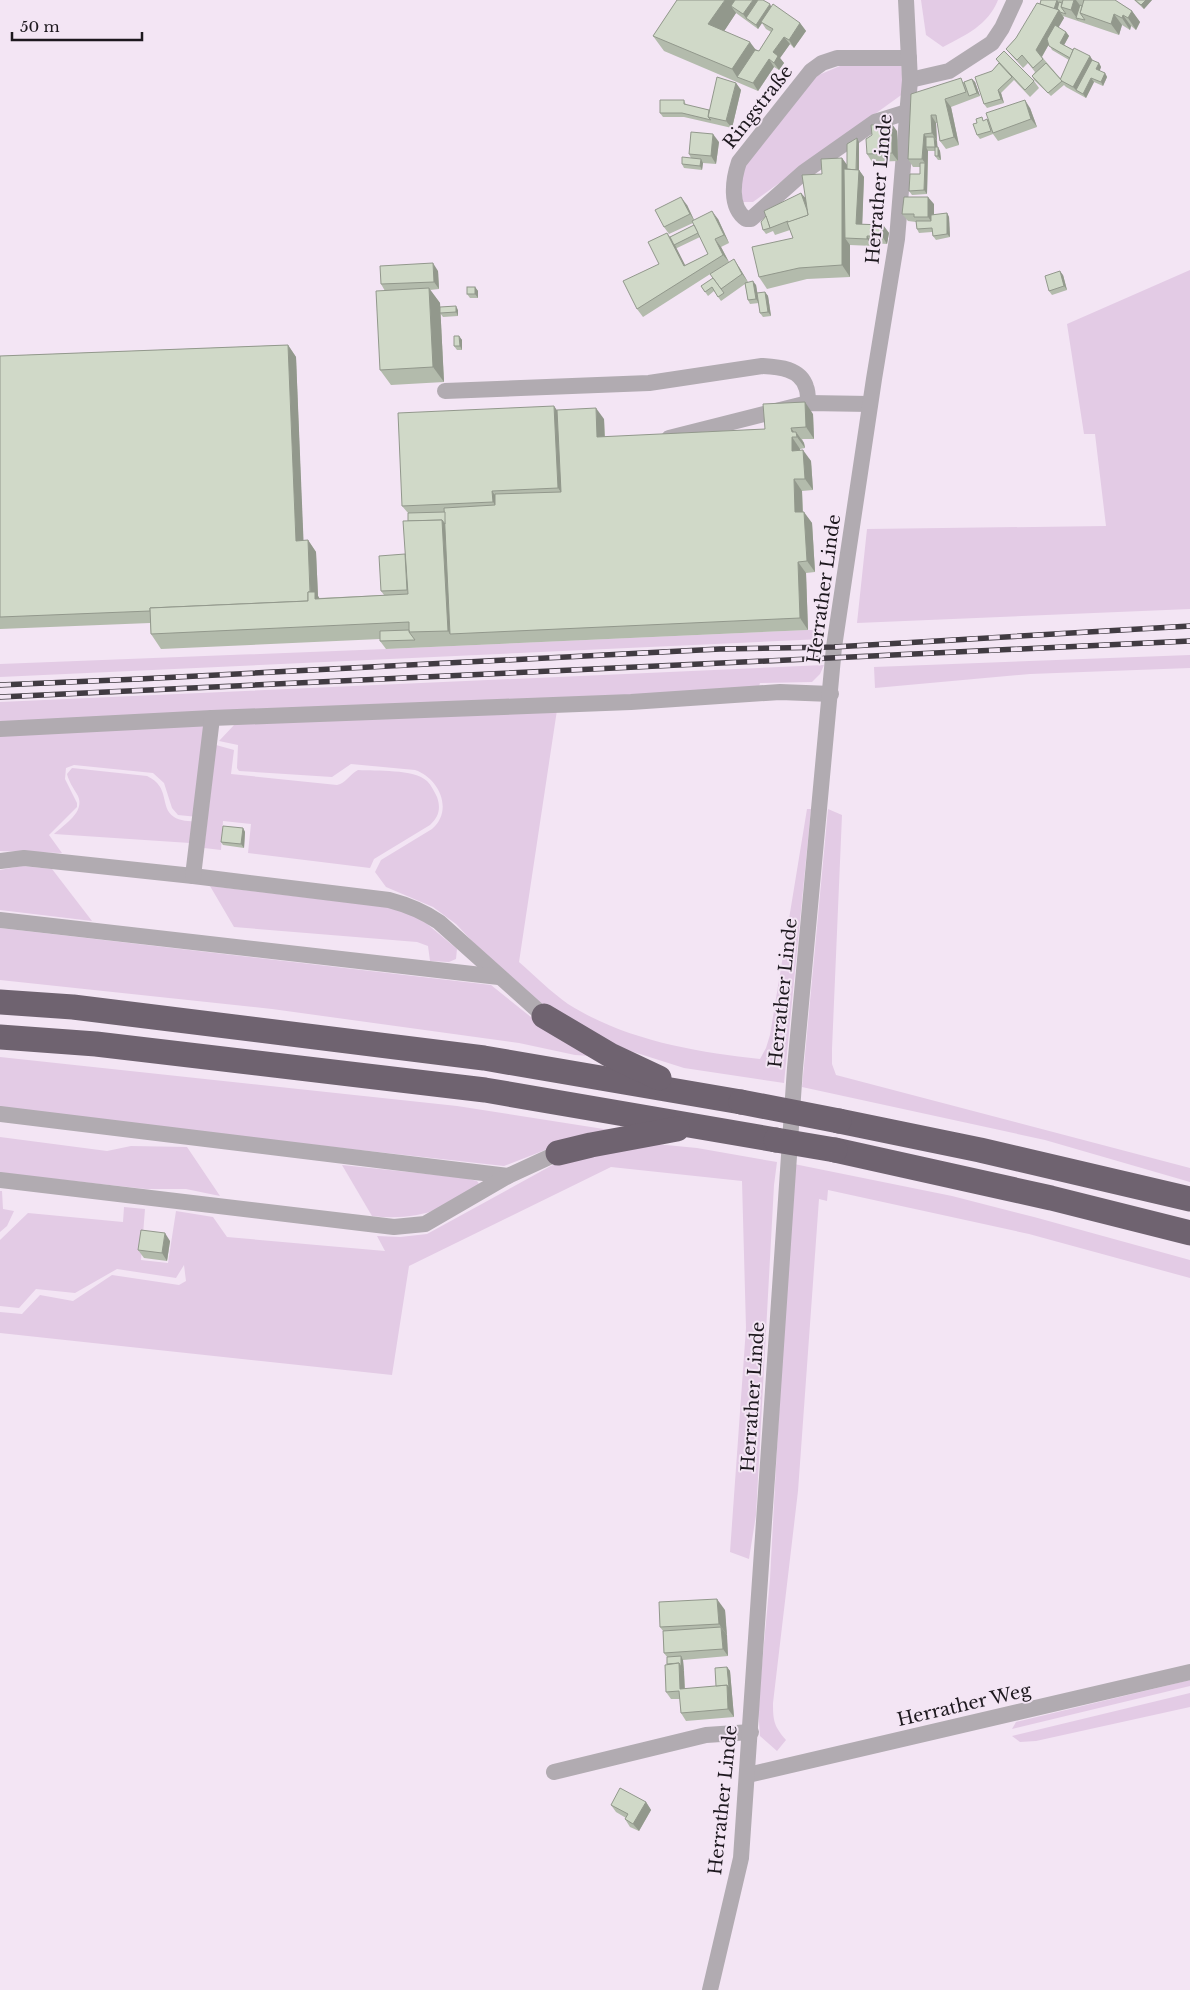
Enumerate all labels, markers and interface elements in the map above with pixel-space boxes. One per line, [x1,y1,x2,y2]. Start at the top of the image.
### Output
scale bar [12,10,142,42]
text: 50 m [20,17,60,36]
street label: Ringstraße [719,61,797,153]
street label: Herrather Linde [861,113,897,265]
street label: Herrather Linde [803,513,845,665]
street label: Herrather Linde [764,917,802,1069]
street label: Herrather Linde [737,1321,769,1473]
street label: Herrather Weg [895,1679,1033,1731]
street label: Herrather Linde [704,1724,742,1876]

